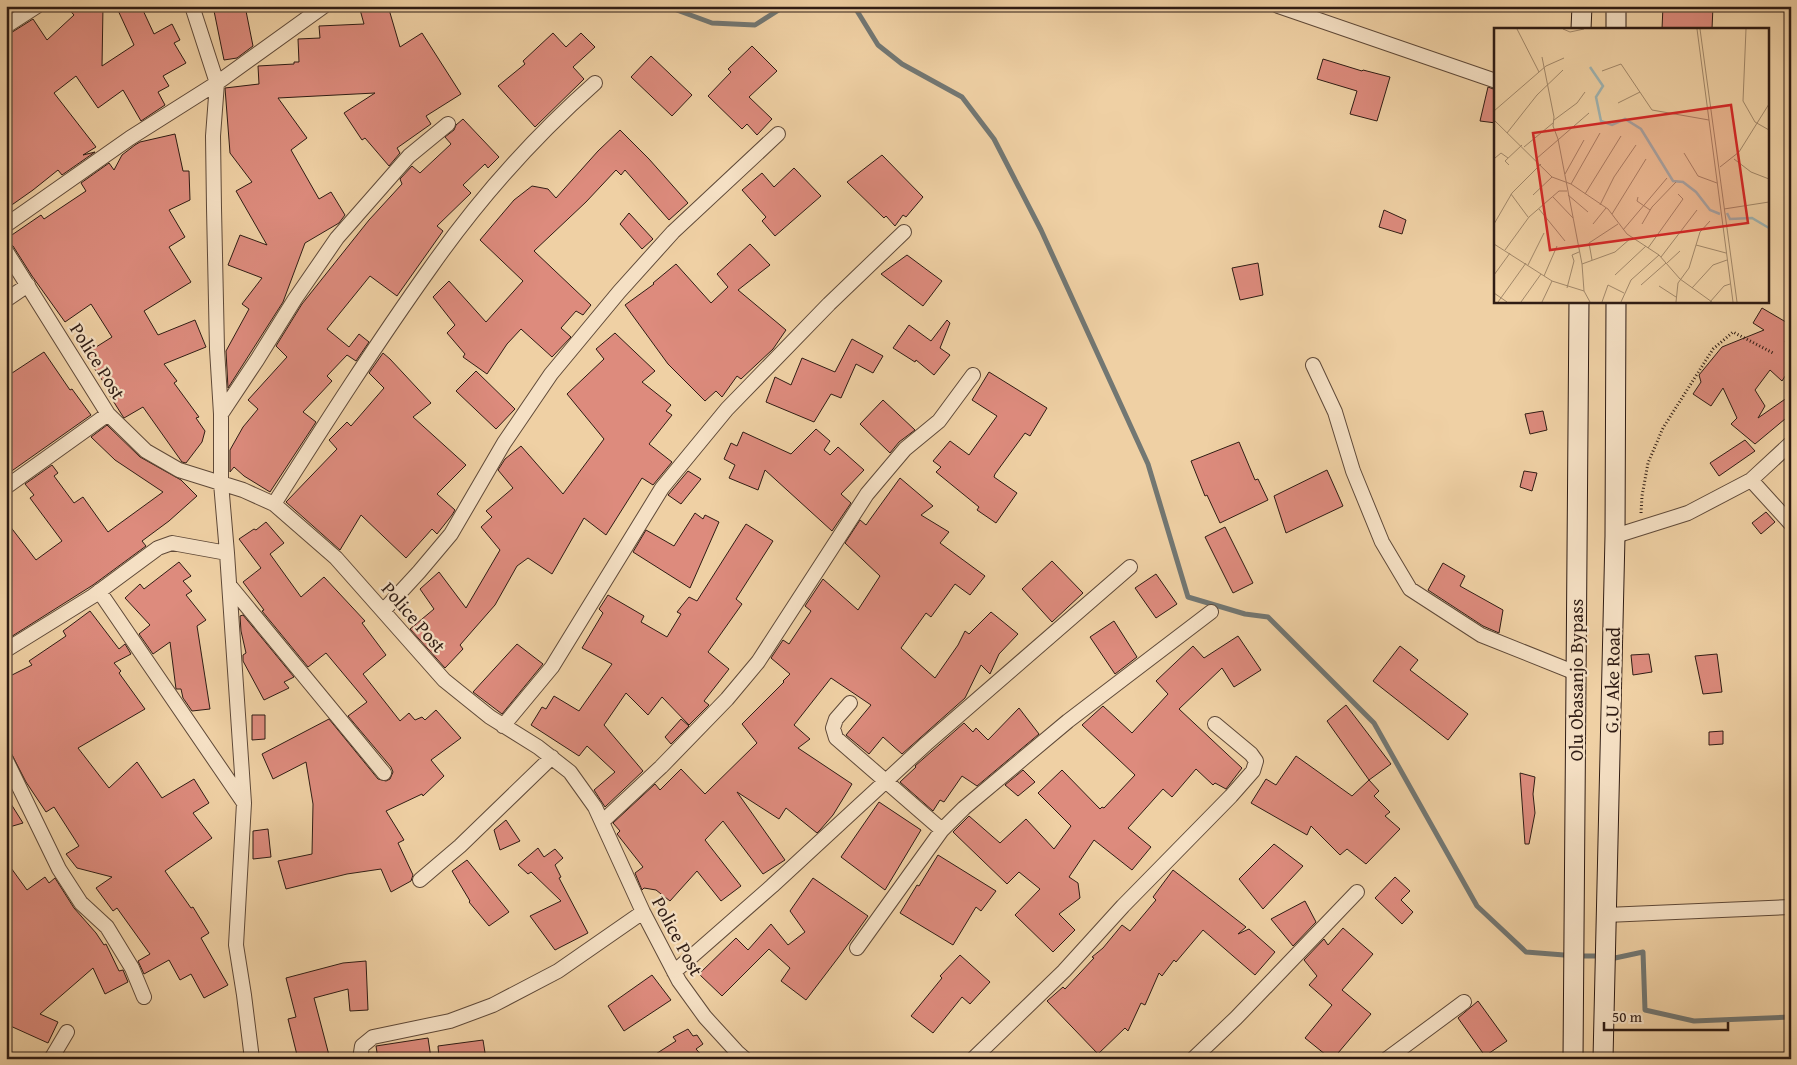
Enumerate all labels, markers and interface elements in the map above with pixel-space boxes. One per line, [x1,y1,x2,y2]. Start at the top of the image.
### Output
inset map [1494,28,1770,302]
street label: Police Post [63,317,133,405]
street label: Police Post [375,575,453,659]
street label: Olu Obasanjo Bypass [1562,599,1590,761]
street label: G.U Ake Road [1597,626,1627,733]
street label: Police Post [645,891,711,981]
scale bar [1604,1000,1728,1032]
text: 50 m [1612,1006,1643,1027]

